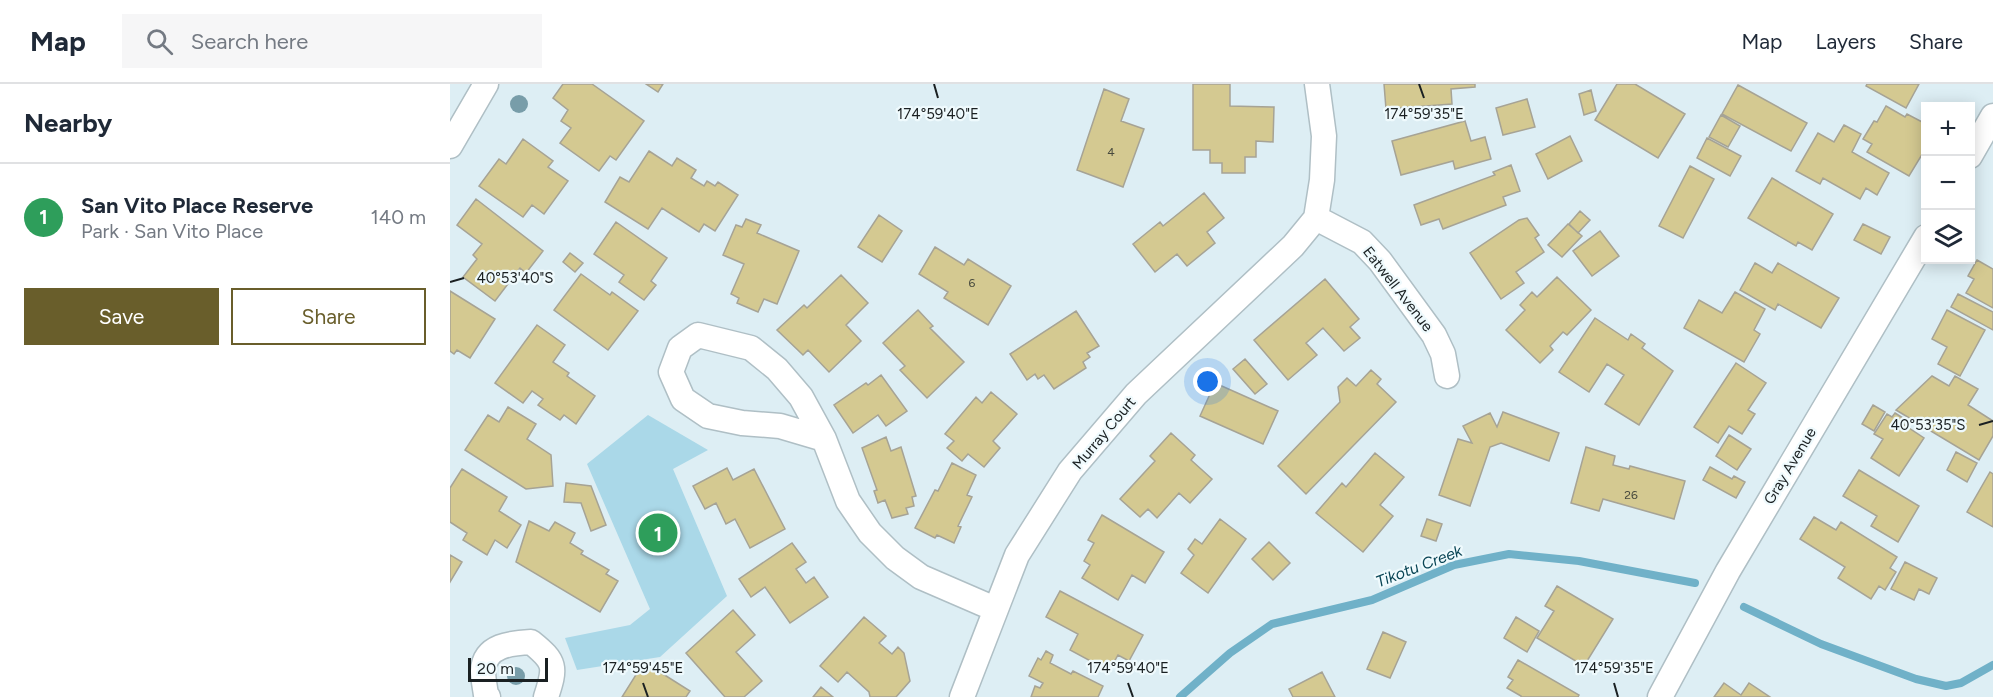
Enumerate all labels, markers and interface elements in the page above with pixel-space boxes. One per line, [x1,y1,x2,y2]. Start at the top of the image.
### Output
search box [122,14,542,68]
text: Map [30,24,86,58]
icon: search [143,25,176,58]
text: Search here [191,28,308,55]
text: Map [1742,29,1782,54]
text: Layers [1815,29,1876,54]
text: Share [1909,29,1963,54]
map controls [1921,102,1975,264]
button: + [1921,102,1975,156]
text: 174°59'40"E [897,105,979,123]
text: 174°59'35"E [1384,105,1464,123]
text: Nearby [24,107,112,139]
house number: 4 [1107,145,1115,159]
button: − [1921,156,1975,210]
text: San Vito Place Reserve [81,192,313,219]
text: 1 [39,205,48,229]
text: 140 m [371,205,426,229]
button: layers [1921,210,1975,264]
text: Park · San Vito Place [81,219,263,243]
street label: Eatwell Avenue [1359,243,1437,335]
text: 40°53'40"S [476,269,554,287]
house number: 6 [969,276,976,290]
button: Save [24,288,219,345]
button: Share [231,288,426,345]
your location [1193,367,1222,396]
street label: Murray Court [1069,393,1140,473]
text: 40°53'35"S [1890,416,1966,434]
street label: Gray Avenue [1760,424,1820,508]
house number: 26 [1624,488,1638,502]
pin: 1 [638,510,678,556]
water label: Tikotu Creek [1373,540,1466,591]
scale bar [468,655,548,682]
text: 20 m [477,659,514,678]
text: 174°59'45"E [603,659,683,677]
text: 174°59'40"E [1087,659,1169,677]
text: 174°59'35"E [1574,659,1654,677]

